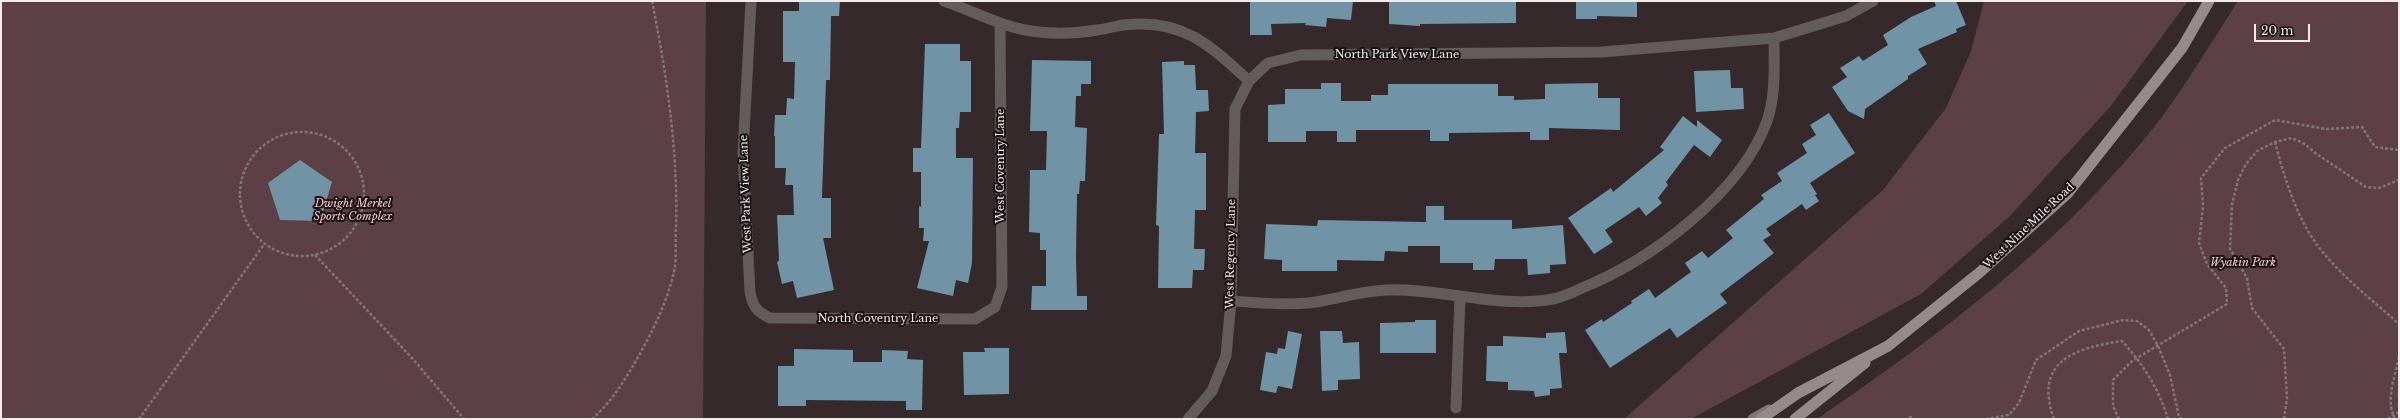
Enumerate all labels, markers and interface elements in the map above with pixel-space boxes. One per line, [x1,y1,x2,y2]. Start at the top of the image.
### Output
scale bar [2256,16,2312,42]
text: 20 m [2261,23,2293,38]
street label: North Park View Lane [1335,48,1459,62]
street label: West Coventry Lane [994,109,1008,223]
street label: West Park View Lane [737,135,755,253]
street label: West Nine Mile Road [1981,180,2077,272]
park label: Dwight Merkel Sports Complex [314,197,392,223]
street label: West Regency Lane [1223,199,1239,309]
park label: Wyakin Park [2210,256,2276,270]
street label: North Coventry Lane [818,312,938,326]

